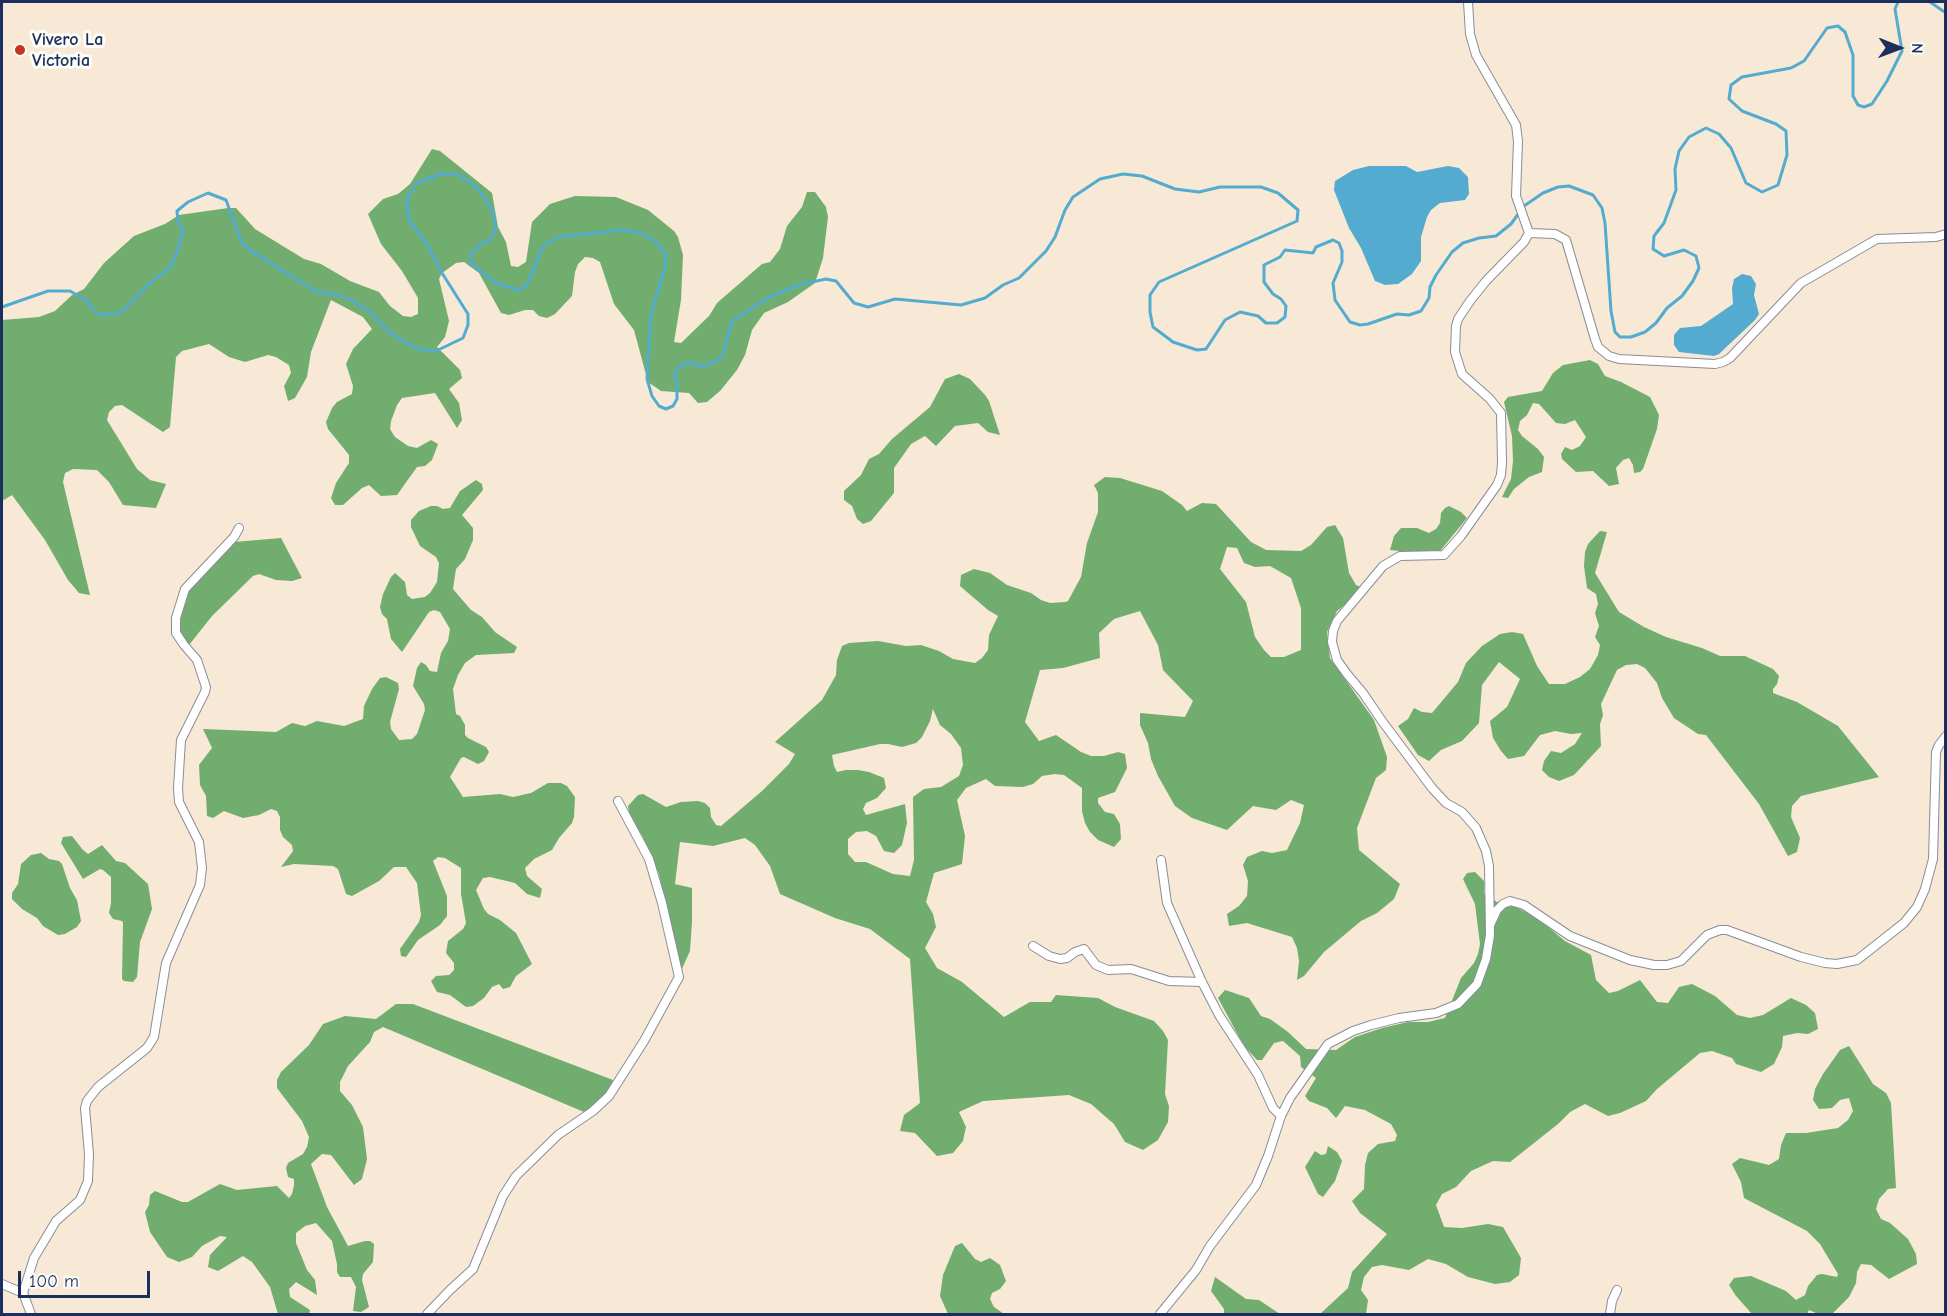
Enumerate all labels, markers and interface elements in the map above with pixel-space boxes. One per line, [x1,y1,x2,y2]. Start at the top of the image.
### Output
north arrow [1869,18,1929,78]
place label: Vivero La Victoria [32,29,103,72]
marker: Vivero La Victoria [13,43,27,57]
text: N [1908,43,1926,54]
scale bar [21,1259,153,1297]
text: 100 m [29,1271,79,1292]

